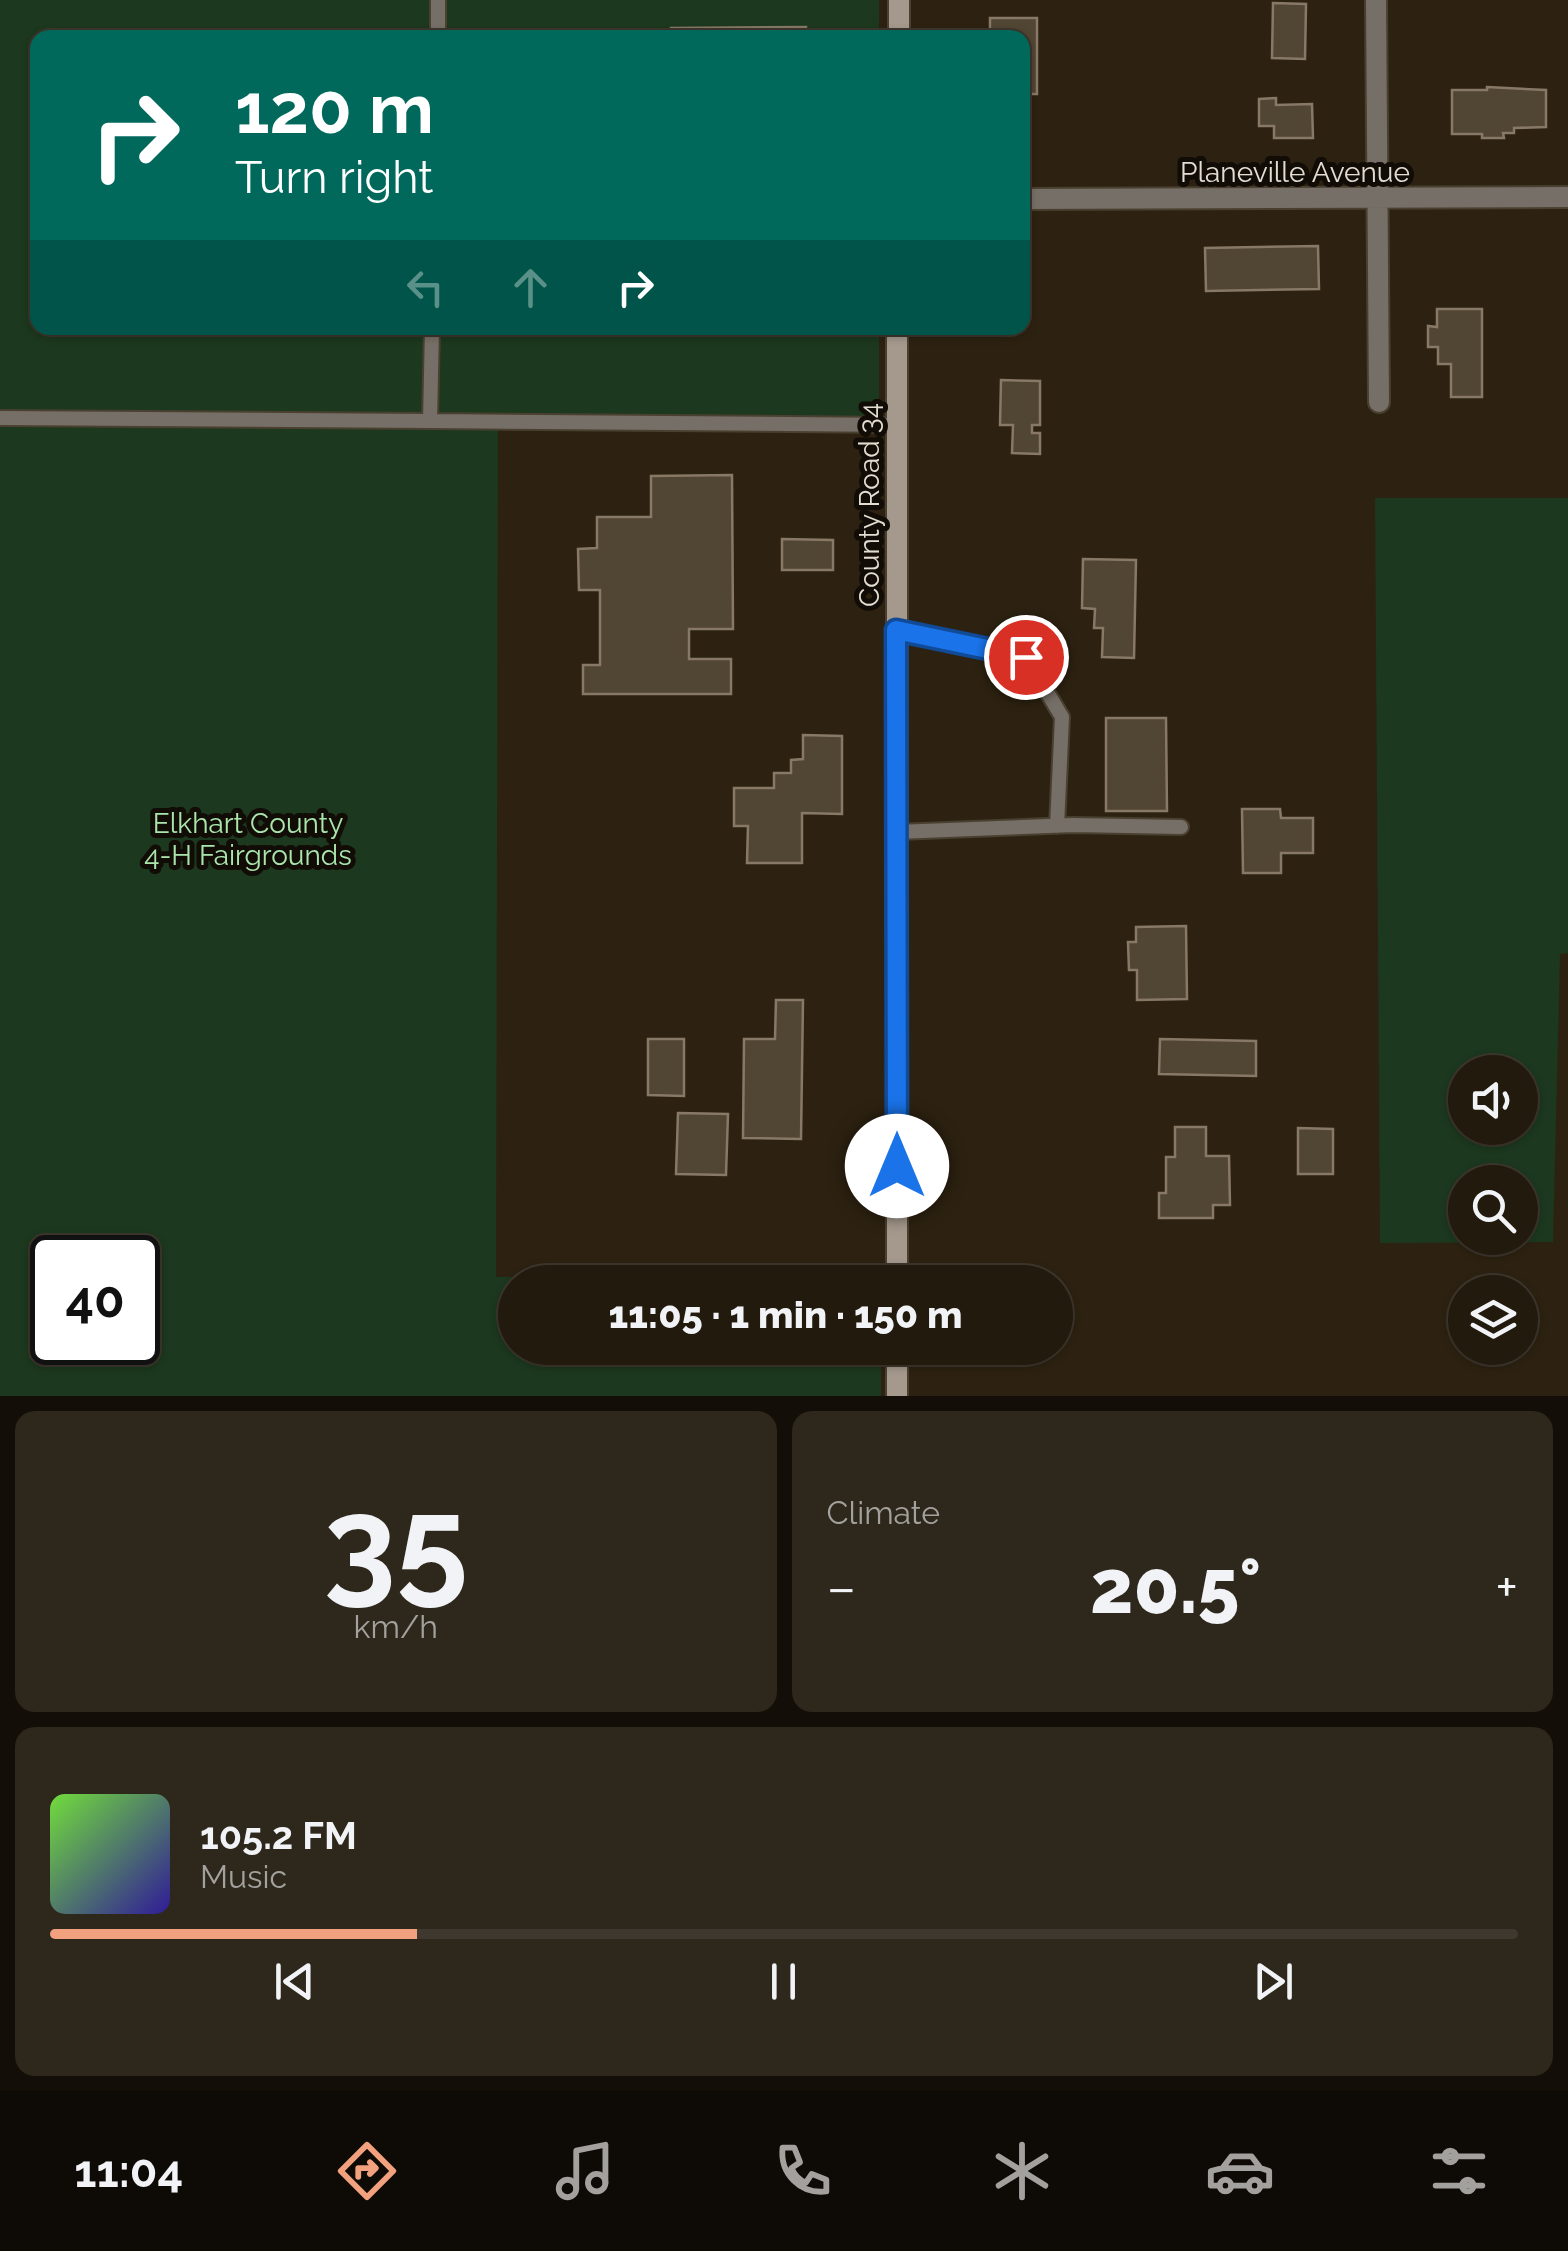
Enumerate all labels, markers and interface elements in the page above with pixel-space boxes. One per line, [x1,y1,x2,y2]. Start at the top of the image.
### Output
text: 120 m [235,67,434,149]
icon: right [70,70,200,200]
text: Turn right [235,151,433,204]
street label: Planeville Avenue [1180,156,1410,189]
icon: left [398,260,453,315]
icon: ahead [503,260,558,315]
icon: right [608,260,663,315]
street label: County Road 34 [853,403,886,607]
pin [984,615,1069,700]
icon: arrive [999,630,1054,685]
park label: Elkhart County 4-H Fairgrounds [144,807,352,872]
map controls [1448,1055,1538,1365]
button: sound [1448,1055,1538,1145]
position arrow [845,1114,949,1218]
button: search [1448,1165,1538,1255]
speed limit sign: 40 [30,1235,160,1365]
button: layers [1448,1275,1538,1365]
text: 11:05 · 1 min · 150 m [608,1292,963,1337]
text: 35 [323,1467,468,1619]
text: Climate [827,1494,940,1531]
text: 20.5° [1090,1542,1261,1631]
text: − [827,1555,856,1620]
text: + [1495,1555,1518,1620]
text: km/h [354,1608,438,1645]
text: 105.2 FM [200,1813,357,1858]
text: Music [200,1858,287,1895]
icon: previous [267,1954,322,2009]
icon: pause [756,1954,811,2009]
icon: next [1246,1954,1301,2009]
icon: directions [332,2136,402,2206]
icon: music [550,2136,620,2206]
icon: phone [768,2136,838,2206]
icon: climate [987,2136,1057,2206]
icon: car [1205,2136,1275,2206]
icon: filters [1424,2136,1494,2206]
text: 11:04 [74,2145,183,2198]

